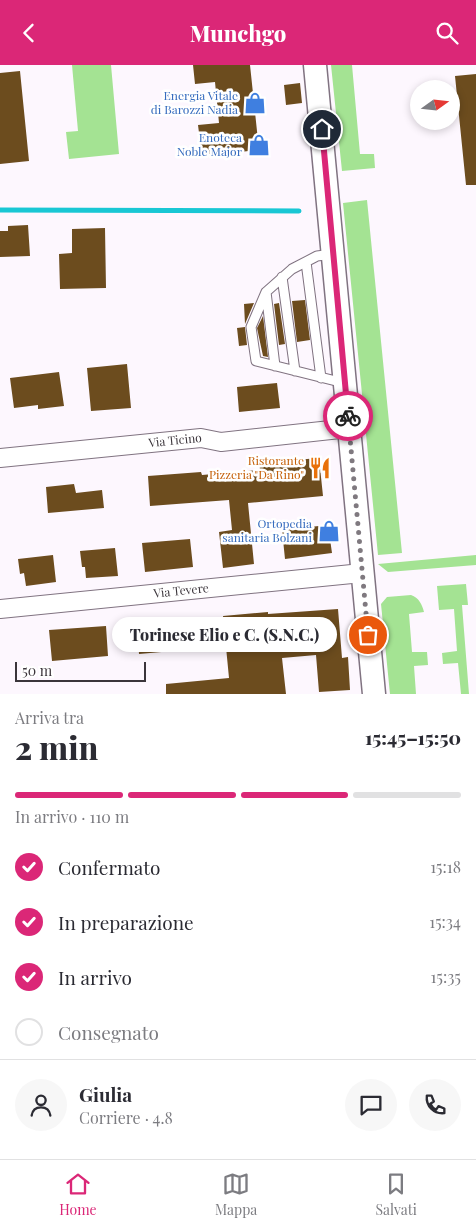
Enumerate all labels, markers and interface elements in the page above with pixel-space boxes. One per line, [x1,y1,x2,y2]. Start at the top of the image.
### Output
text: Munchgo [190,18,286,48]
icon: back [15,19,43,47]
icon: search [433,19,461,47]
north arrow [410,80,460,130]
map controls [410,80,460,130]
place label: Energia Vitale di Barozzi Nadia [151,87,238,117]
shop icon: Energia Vitale di Barozzi Nadia [242,90,268,116]
pin [301,108,343,150]
icon: home [308,115,336,143]
place label: Enoteca Noble Major [177,129,243,159]
shop icon: Enoteca Noble Major [246,132,272,158]
courier [323,391,373,441]
icon: bike [334,402,362,430]
street label: Via Ticino [147,429,203,450]
place label: Ristorante Pizzeria "Da Rino" [209,452,304,482]
restaurant icon: Ristorante Pizzeria "Da Rino" [307,455,333,481]
place label: Ortopedia sanitaria Bolzani [222,515,312,545]
shop icon: Ortopedia sanitaria Bolzani [316,518,342,544]
street label: Via Tevere [152,579,209,601]
pin [347,614,389,656]
callout: Torinese Elio e C. (S.N.C.) [113,617,338,653]
icon: bag [354,621,382,649]
text: Torinese Elio e C. (S.N.C.) [130,624,319,645]
scale bar [15,659,146,682]
text: 50 m [22,661,52,680]
text: Arriva tra [15,707,84,728]
text: 15:45–15:50 [365,724,461,750]
text: 2 min [15,725,98,768]
text: In arrivo · 110 m [15,806,129,827]
icon: check [15,853,43,881]
text: Confermato [58,854,160,880]
text: 15:18 [430,856,461,877]
icon: check [15,908,43,936]
text: In preparazione [58,909,194,935]
text: 15:34 [429,911,461,932]
icon: check [15,963,43,991]
text: In arrivo [58,964,132,990]
text: 15:35 [431,966,461,987]
text: Consegnato [58,1019,159,1045]
button: person [15,1079,67,1131]
button: chat [345,1079,397,1131]
button: phone [409,1079,461,1131]
text: Giulia [79,1081,132,1107]
text: Corriere · 4.8 [79,1107,173,1128]
tab: Home [59,1170,97,1219]
tab: Mappa [215,1170,257,1219]
tab: Salvati [376,1170,417,1219]

